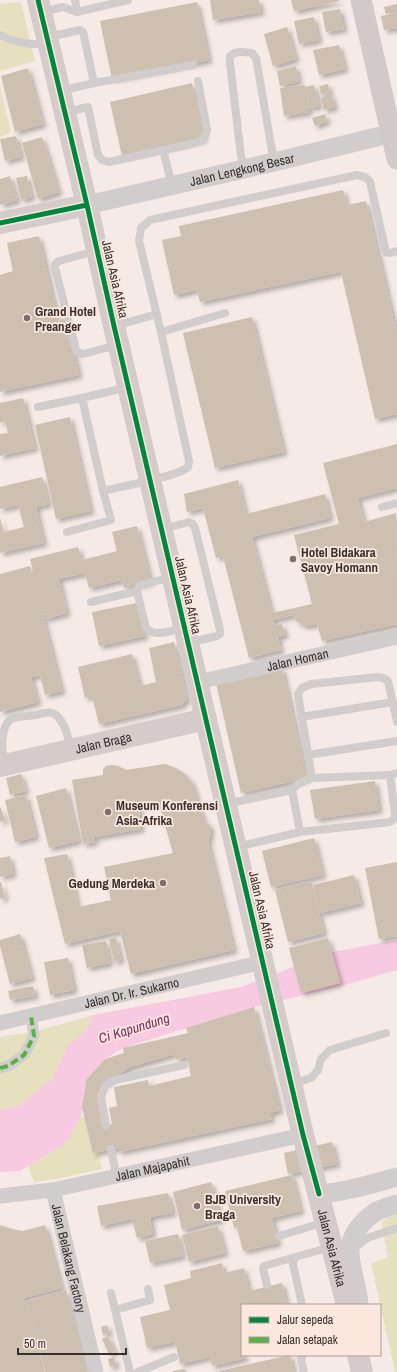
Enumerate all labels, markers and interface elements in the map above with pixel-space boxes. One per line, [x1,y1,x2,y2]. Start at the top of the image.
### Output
street label: Jalan Lengkong Besar [188,149,296,190]
street label: Jalan Asia Afrika [98,238,132,320]
place label: Grand Hotel Preanger [35,303,96,335]
marker: Grand Hotel Preanger [22,313,32,323]
place label: Hotel Bidakara Savoy Homann [301,544,378,576]
street label: Jalan Asia Afrika [171,554,205,636]
marker: Hotel Bidakara Savoy Homann [288,554,298,564]
street label: Jalan Homan [265,644,330,675]
street label: Jalan Braga [74,728,133,757]
place label: Museum Konferensi Asia-Afrika [116,797,218,829]
marker: Museum Konferensi Asia-Afrika [103,807,113,817]
street label: Jalan Asia Afrika [245,869,279,951]
place label: Gedung Merdeka [69,875,155,892]
marker: Gedung Merdeka [158,878,168,888]
street label: Jalan Dr. Ir. Sukarno [82,973,181,1012]
water label: Ci Kapundung [96,1008,172,1047]
street label: Jalan Majapahit [114,1152,191,1185]
place label: BJB University Braga [205,1191,281,1223]
marker: BJB University Braga [192,1201,202,1211]
street label: Jalan Belakang Factory [48,1202,90,1315]
street label: Jalan Asia Afrika [314,1207,350,1288]
legend [241,1304,381,1356]
text: Jalur sepeda [277,1312,334,1328]
scale bar [18,1330,126,1356]
text: Jalan setapak [277,1332,338,1348]
text: 50 m [24,1336,46,1352]

